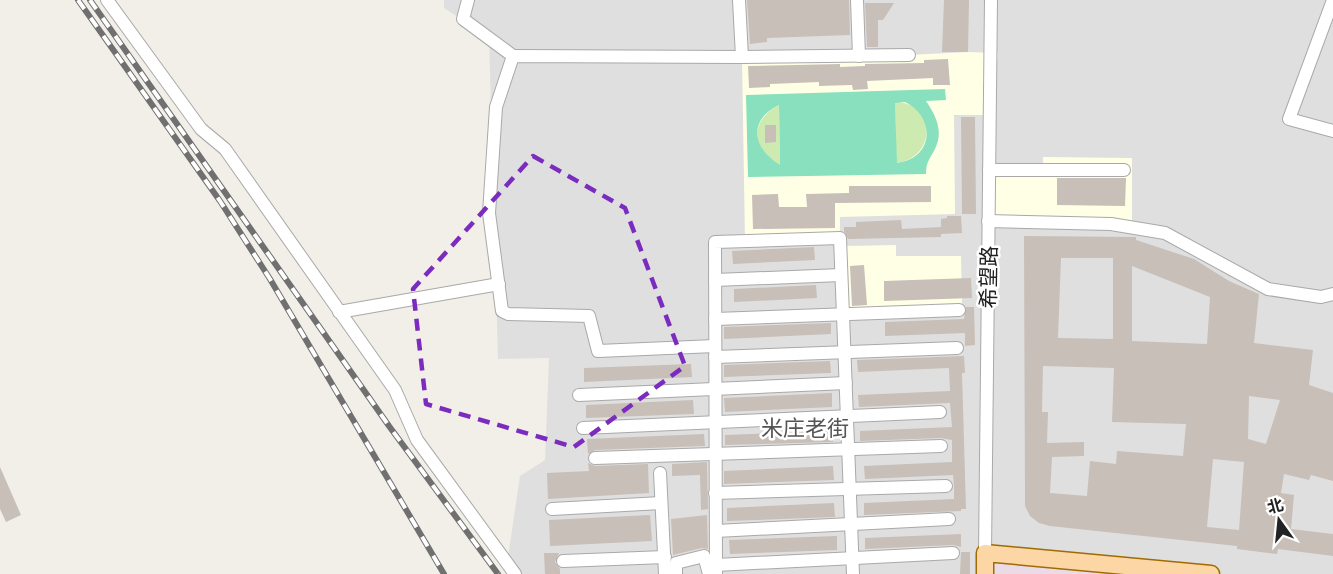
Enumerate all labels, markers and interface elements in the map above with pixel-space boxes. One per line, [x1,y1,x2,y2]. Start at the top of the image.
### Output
street label: 希望路 [973,245,1003,309]
district label: 米庄老街 [761,412,849,442]
north arrow [1249,490,1309,550]
text: 北 [1265,493,1286,518]

